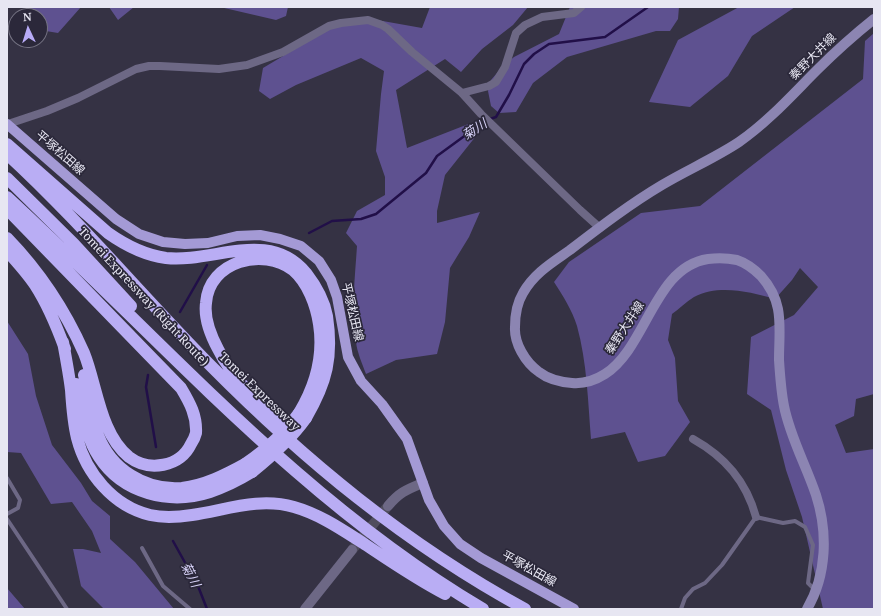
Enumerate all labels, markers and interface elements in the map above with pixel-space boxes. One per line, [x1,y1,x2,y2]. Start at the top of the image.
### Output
north arrow [8,8,48,48]
text: N [22,9,32,24]
street label: 秦野大井線 [787,31,839,83]
water label: 菊川 [460,116,490,144]
street label: 平塚松田線 [33,128,87,178]
street label: Tomei Expressway (Right Route) [75,225,211,369]
street label: 平塚松田線 [338,281,366,343]
street label: 秦野大井線 [603,299,647,357]
street label: Tomei Expressway [216,350,302,434]
street label: 平塚松田線 [499,548,559,590]
water label: 菊川 [177,560,203,590]

